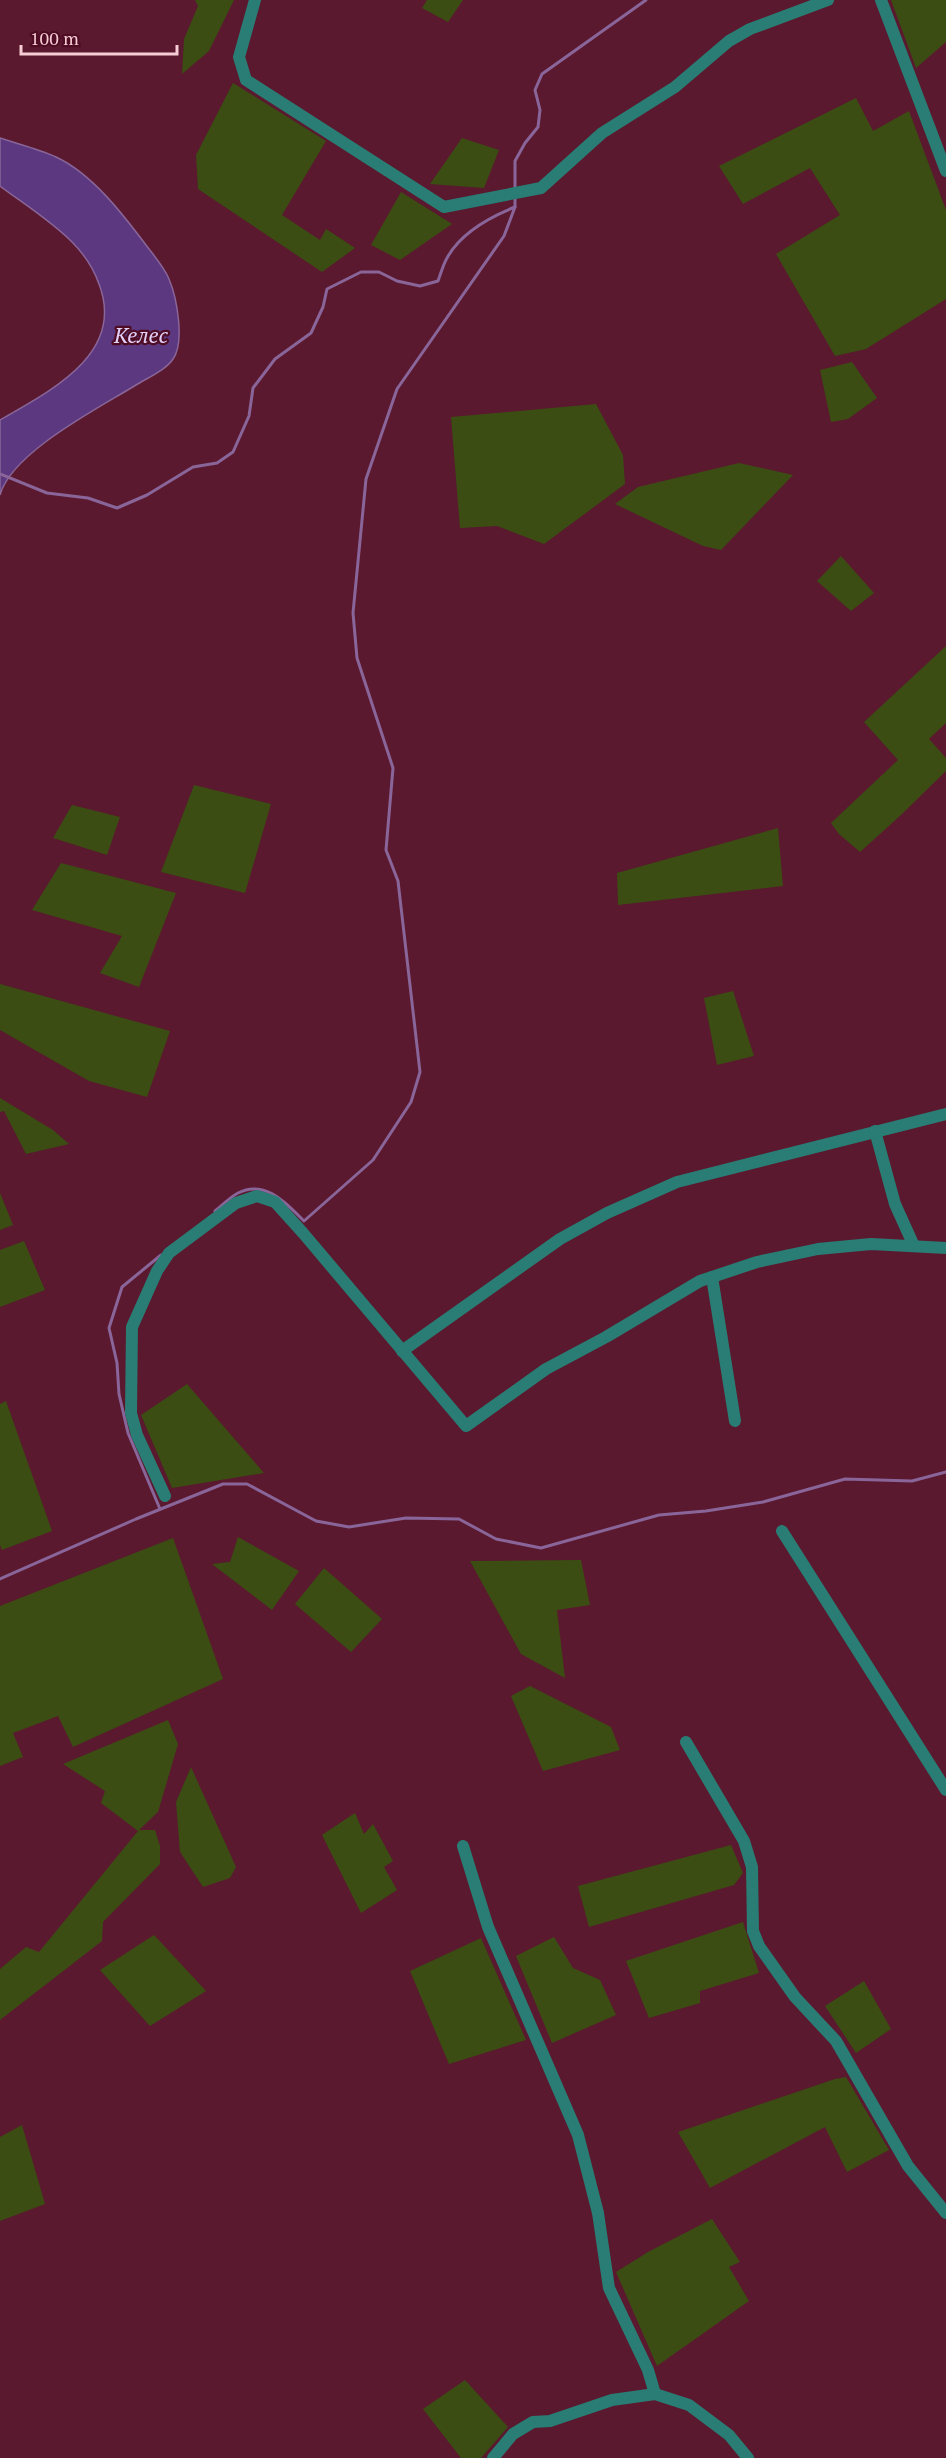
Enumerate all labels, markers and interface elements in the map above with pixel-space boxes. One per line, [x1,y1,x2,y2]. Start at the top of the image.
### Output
scale bar [21,18,177,56]
text: 100 m [30,26,79,50]
water label: Келес [113,320,169,349]

